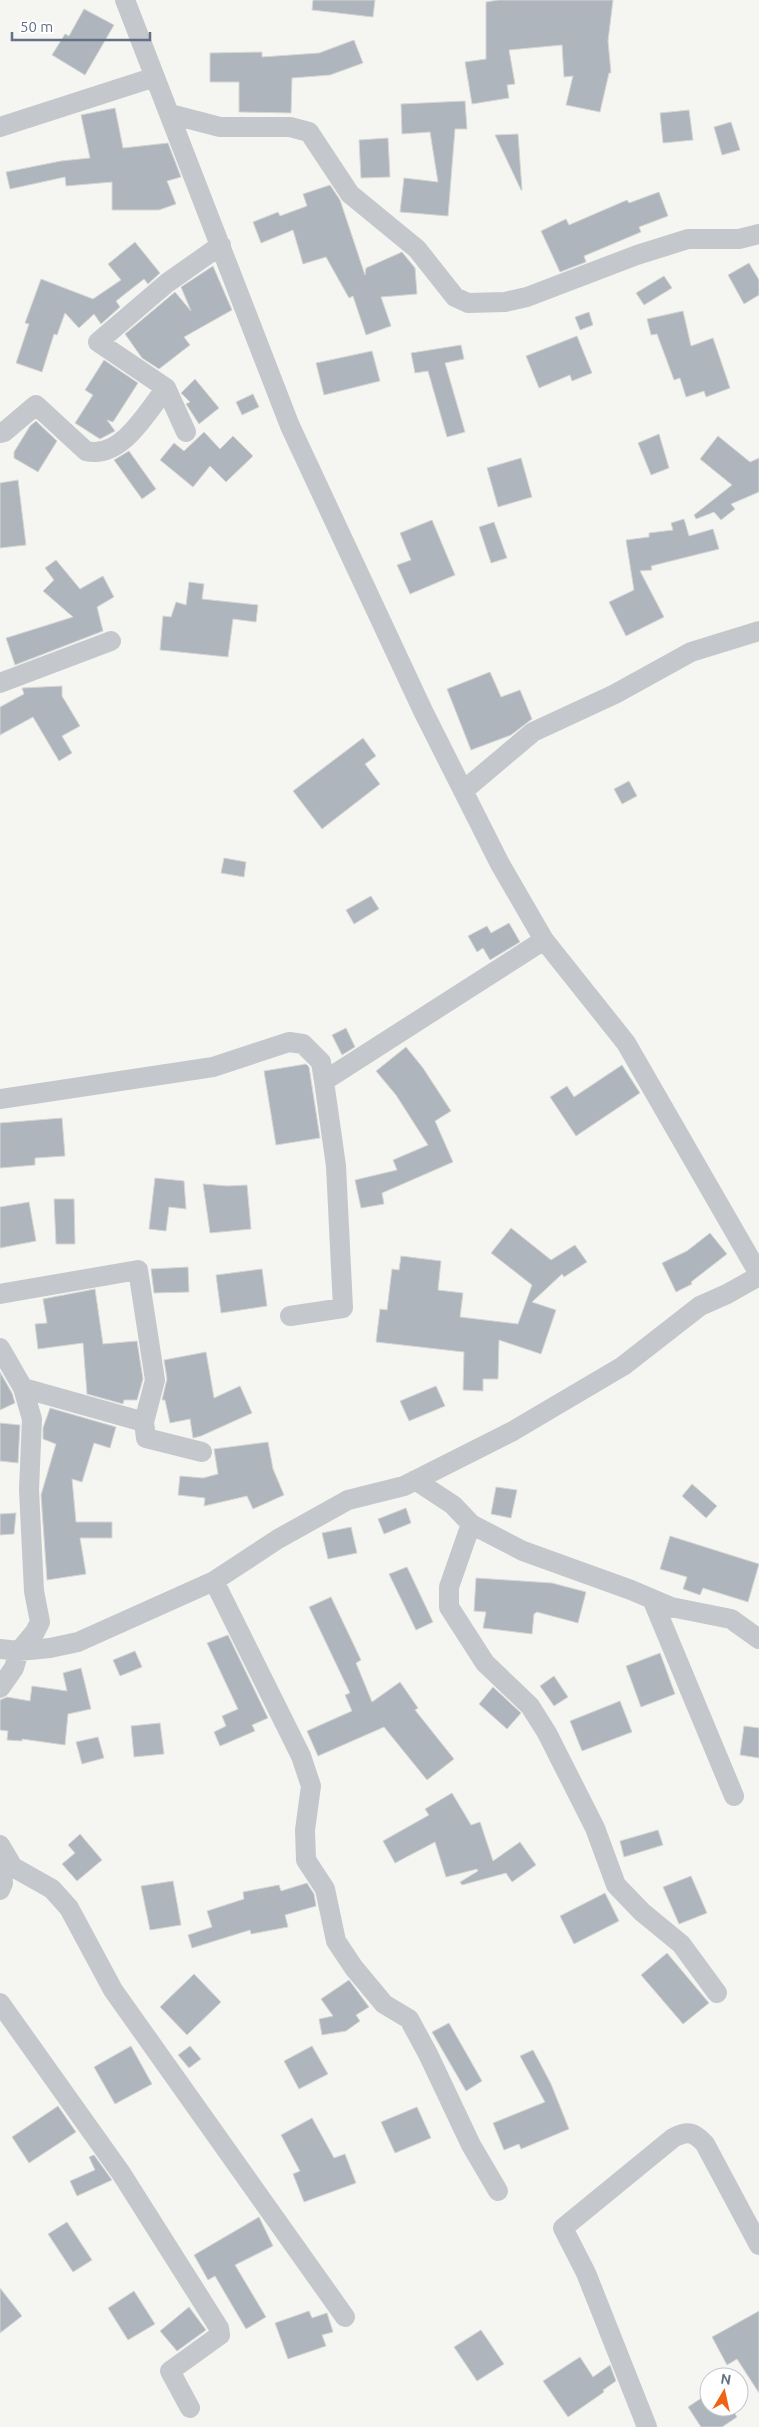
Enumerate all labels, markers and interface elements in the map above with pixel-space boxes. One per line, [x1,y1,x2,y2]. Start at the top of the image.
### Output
scale bar [12,10,150,42]
text: 50 m [20,18,53,35]
north arrow [699,2367,749,2417]
text: N [720,2370,732,2388]

